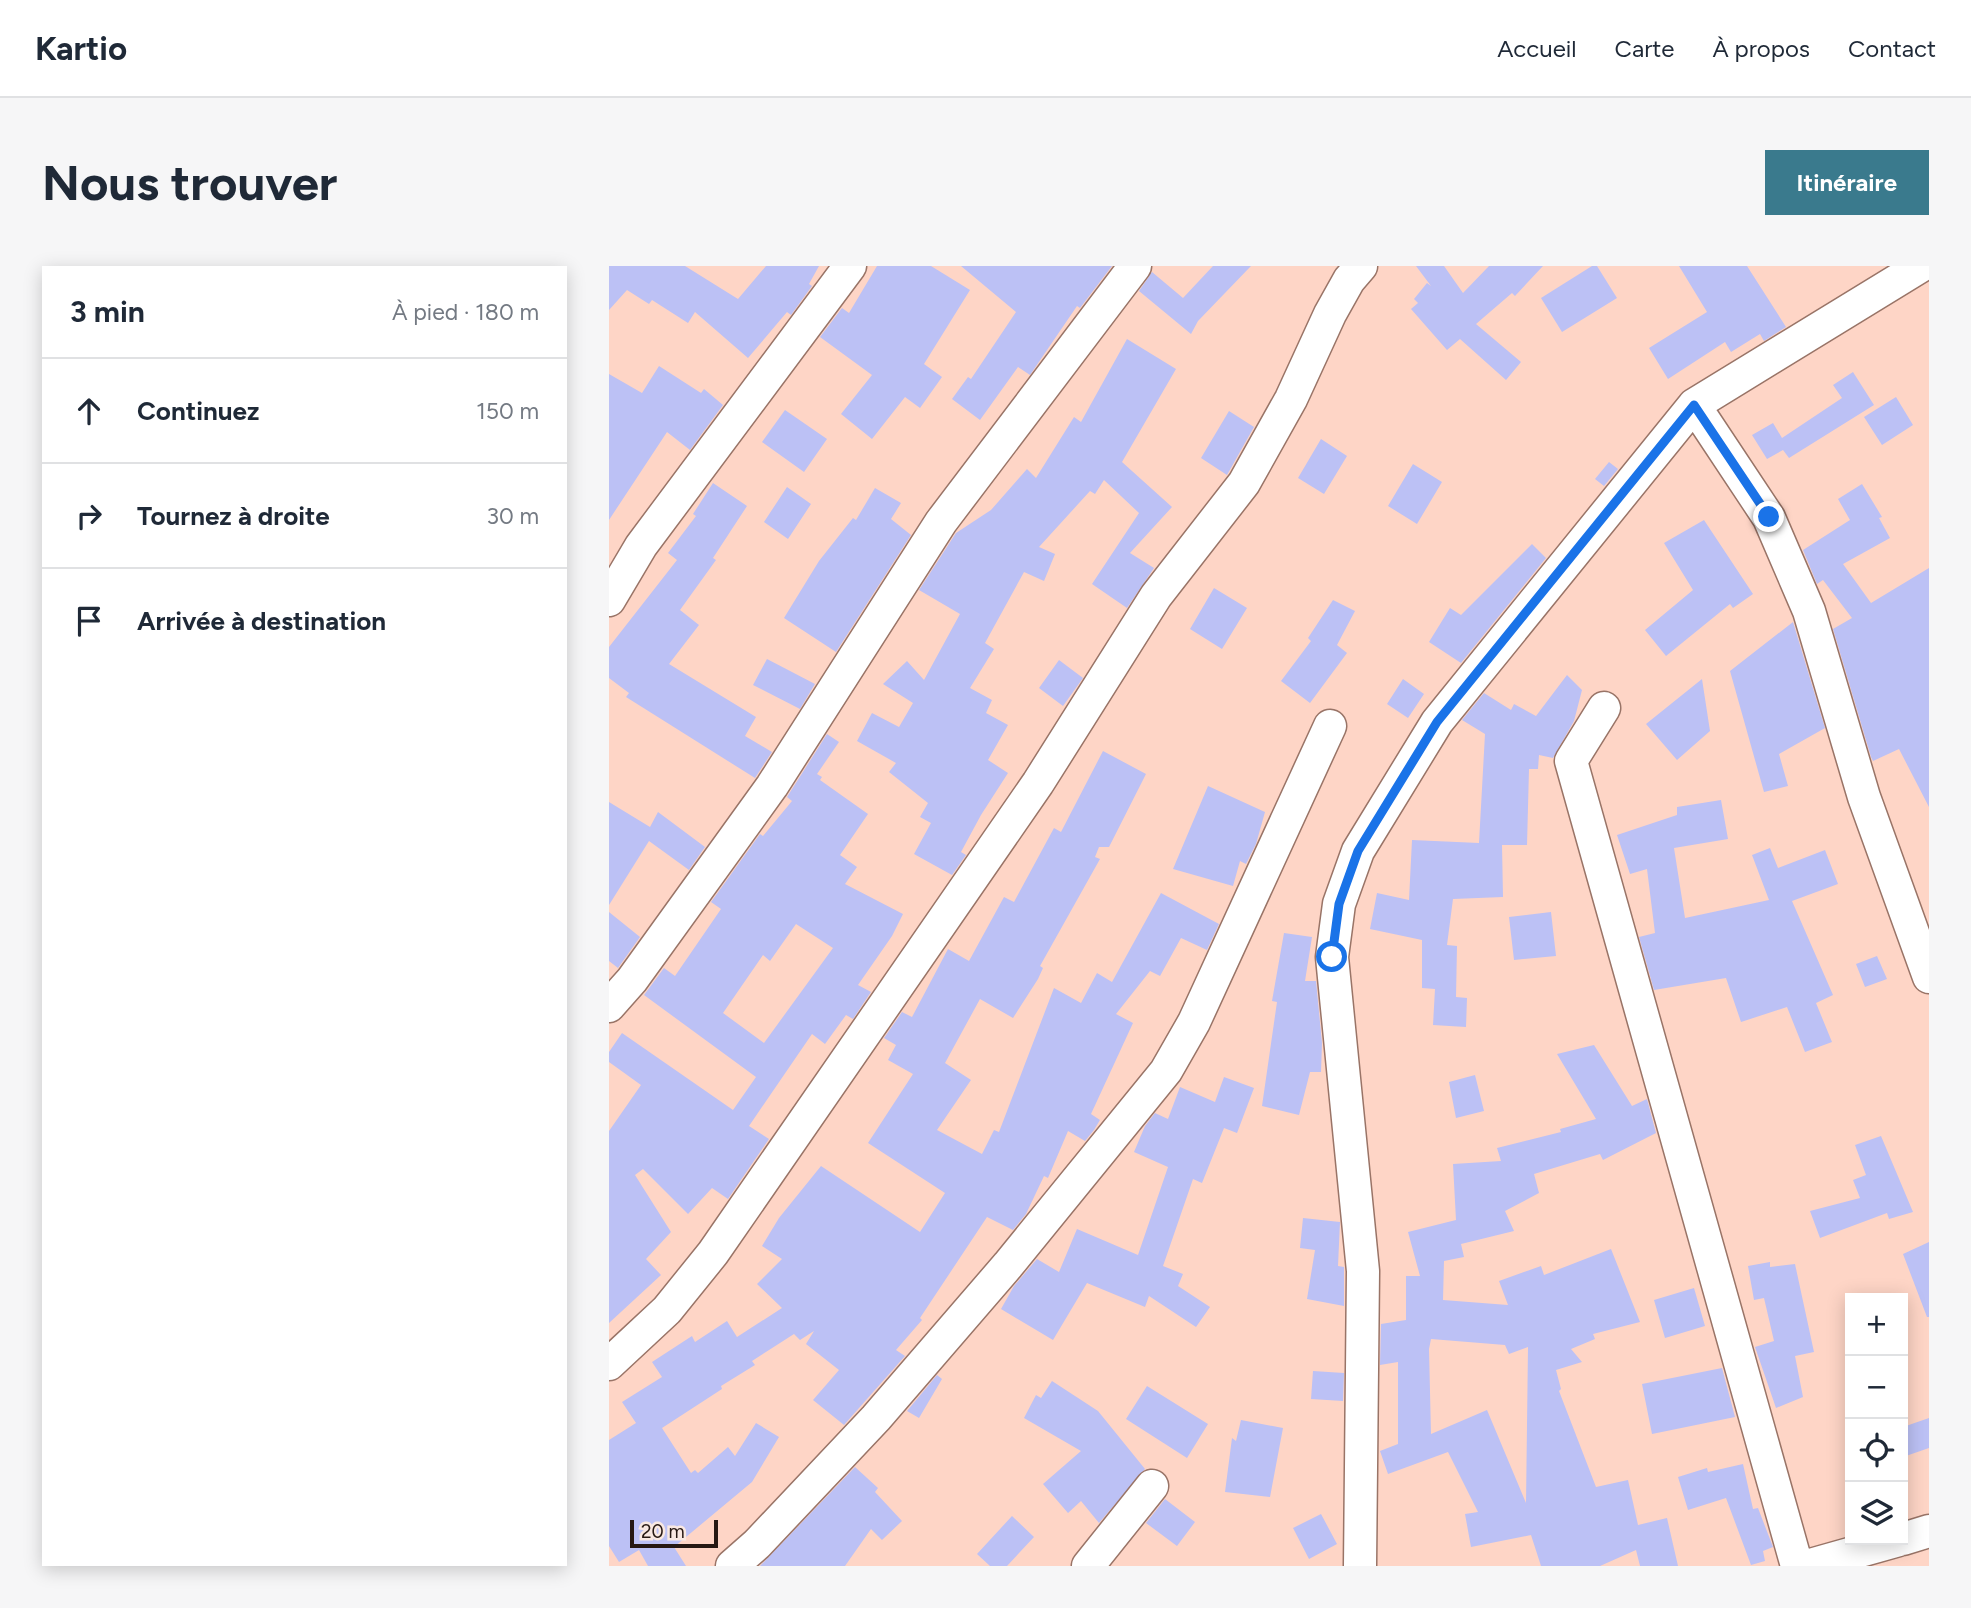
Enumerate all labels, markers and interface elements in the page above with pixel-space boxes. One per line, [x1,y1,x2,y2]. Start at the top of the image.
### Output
text: Kartio [35,29,127,68]
text: Accueil [1497,34,1577,63]
text: Carte [1615,34,1674,63]
text: À propos [1712,34,1810,63]
text: Contact [1848,34,1936,63]
button: Itinéraire [1765,150,1929,215]
text: Nous trouver [42,153,337,212]
text: 3 min [70,293,145,330]
text: À pied · 180 m [392,298,539,326]
icon: ahead [70,392,108,430]
text: Continuez [137,395,259,427]
text: 150 m [476,397,539,425]
icon: right [70,497,108,535]
text: Tournez à droite [137,500,330,532]
route end [1753,501,1784,532]
text: 30 m [486,502,539,530]
icon: arrive [70,602,108,640]
text: Arrivée à destination [137,605,386,637]
route start [1316,941,1347,972]
map controls [1845,1293,1908,1545]
button: + [1845,1293,1908,1356]
button: − [1845,1356,1908,1419]
button: locate [1845,1419,1908,1482]
button: layers [1845,1482,1908,1545]
scale bar [630,1517,717,1549]
text: 20 m [641,1520,685,1543]

